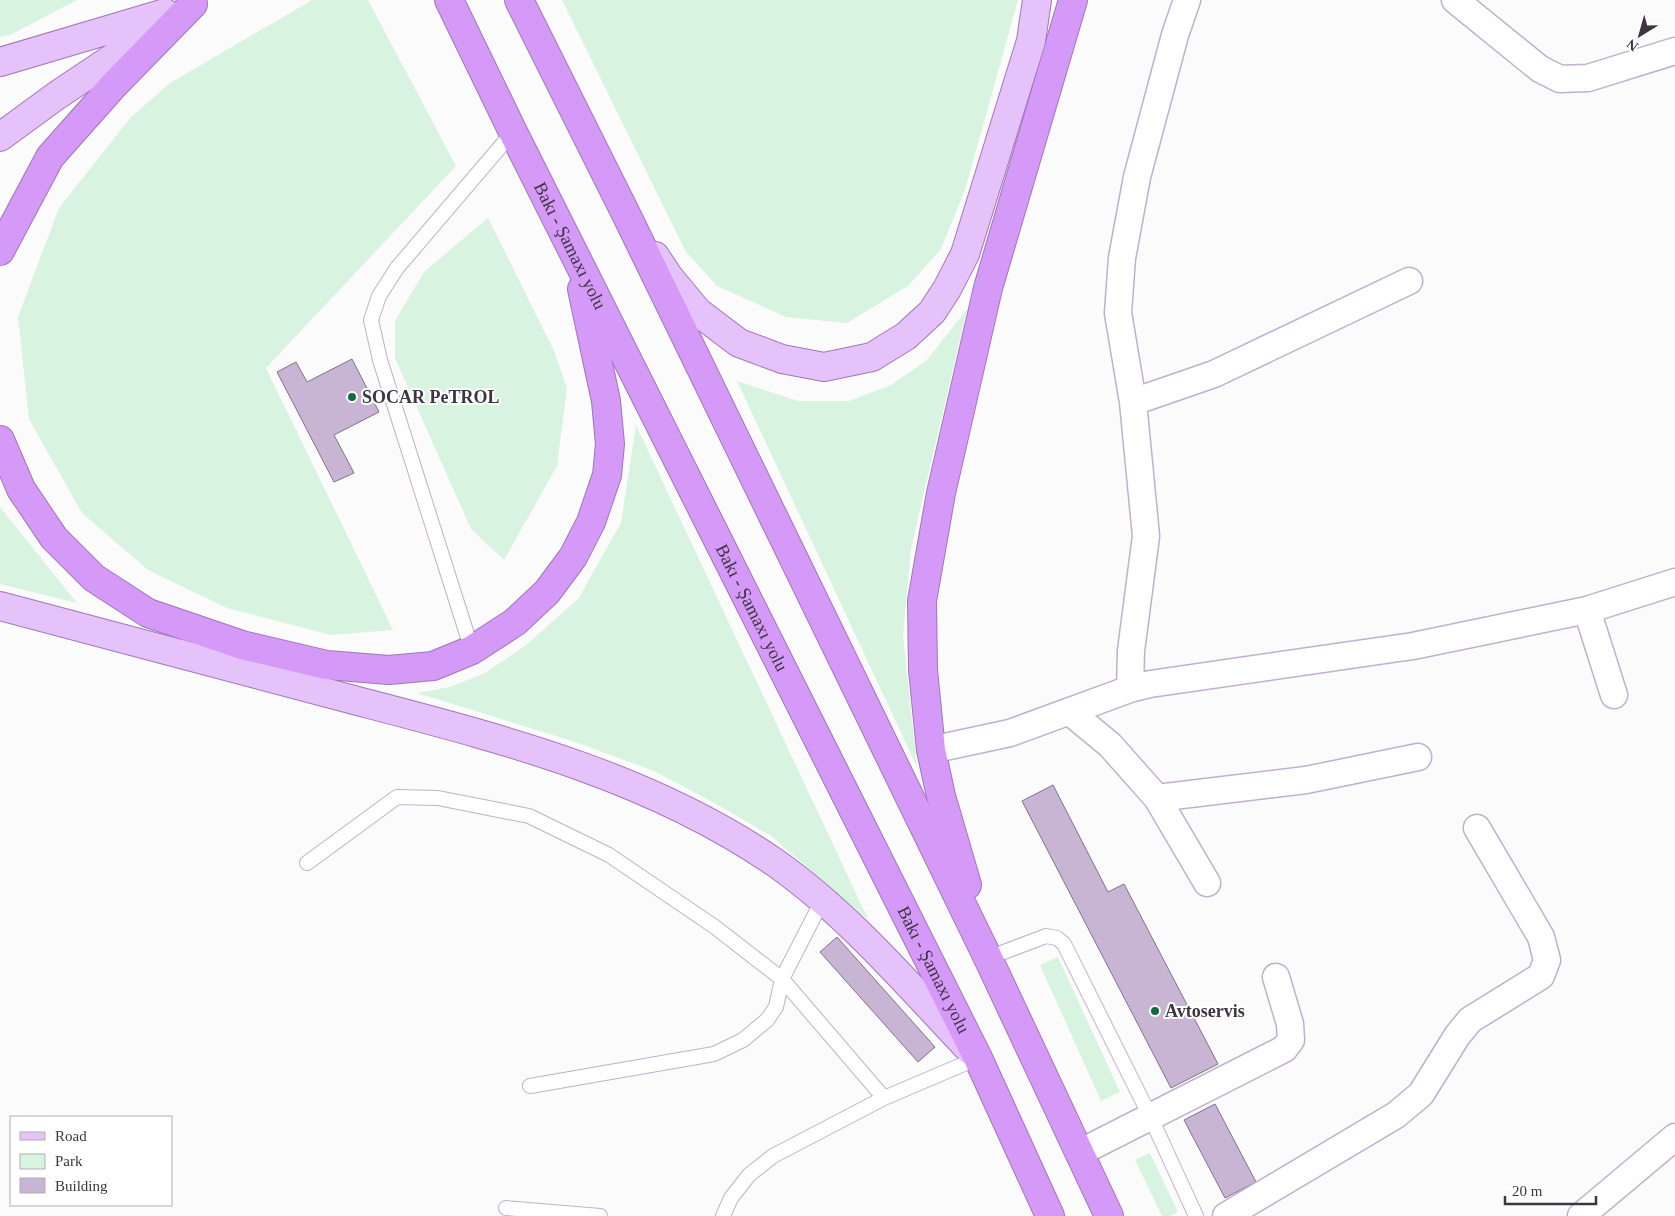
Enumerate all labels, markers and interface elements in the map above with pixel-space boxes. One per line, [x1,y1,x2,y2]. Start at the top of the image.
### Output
north arrow [1615,10,1665,60]
text: N [1624,36,1641,54]
street label: Bakı - Şamaxı yolu [530,179,610,313]
place label: SOCAR PeTROL [362,387,500,407]
marker: SOCAR PeTROL [346,391,358,403]
street label: Bakı - Şamaxı yolu [712,541,792,675]
street label: Bakı - Şamaxı yolu [893,903,974,1036]
place label: Avtoservis [1165,1001,1245,1021]
marker: Avtoservis [1149,1005,1161,1017]
legend [10,1116,172,1206]
text: Road [55,1128,87,1144]
text: Park [55,1153,83,1169]
scale bar [1505,1174,1596,1206]
text: Building [55,1178,108,1194]
text: 20 m [1512,1183,1543,1199]

